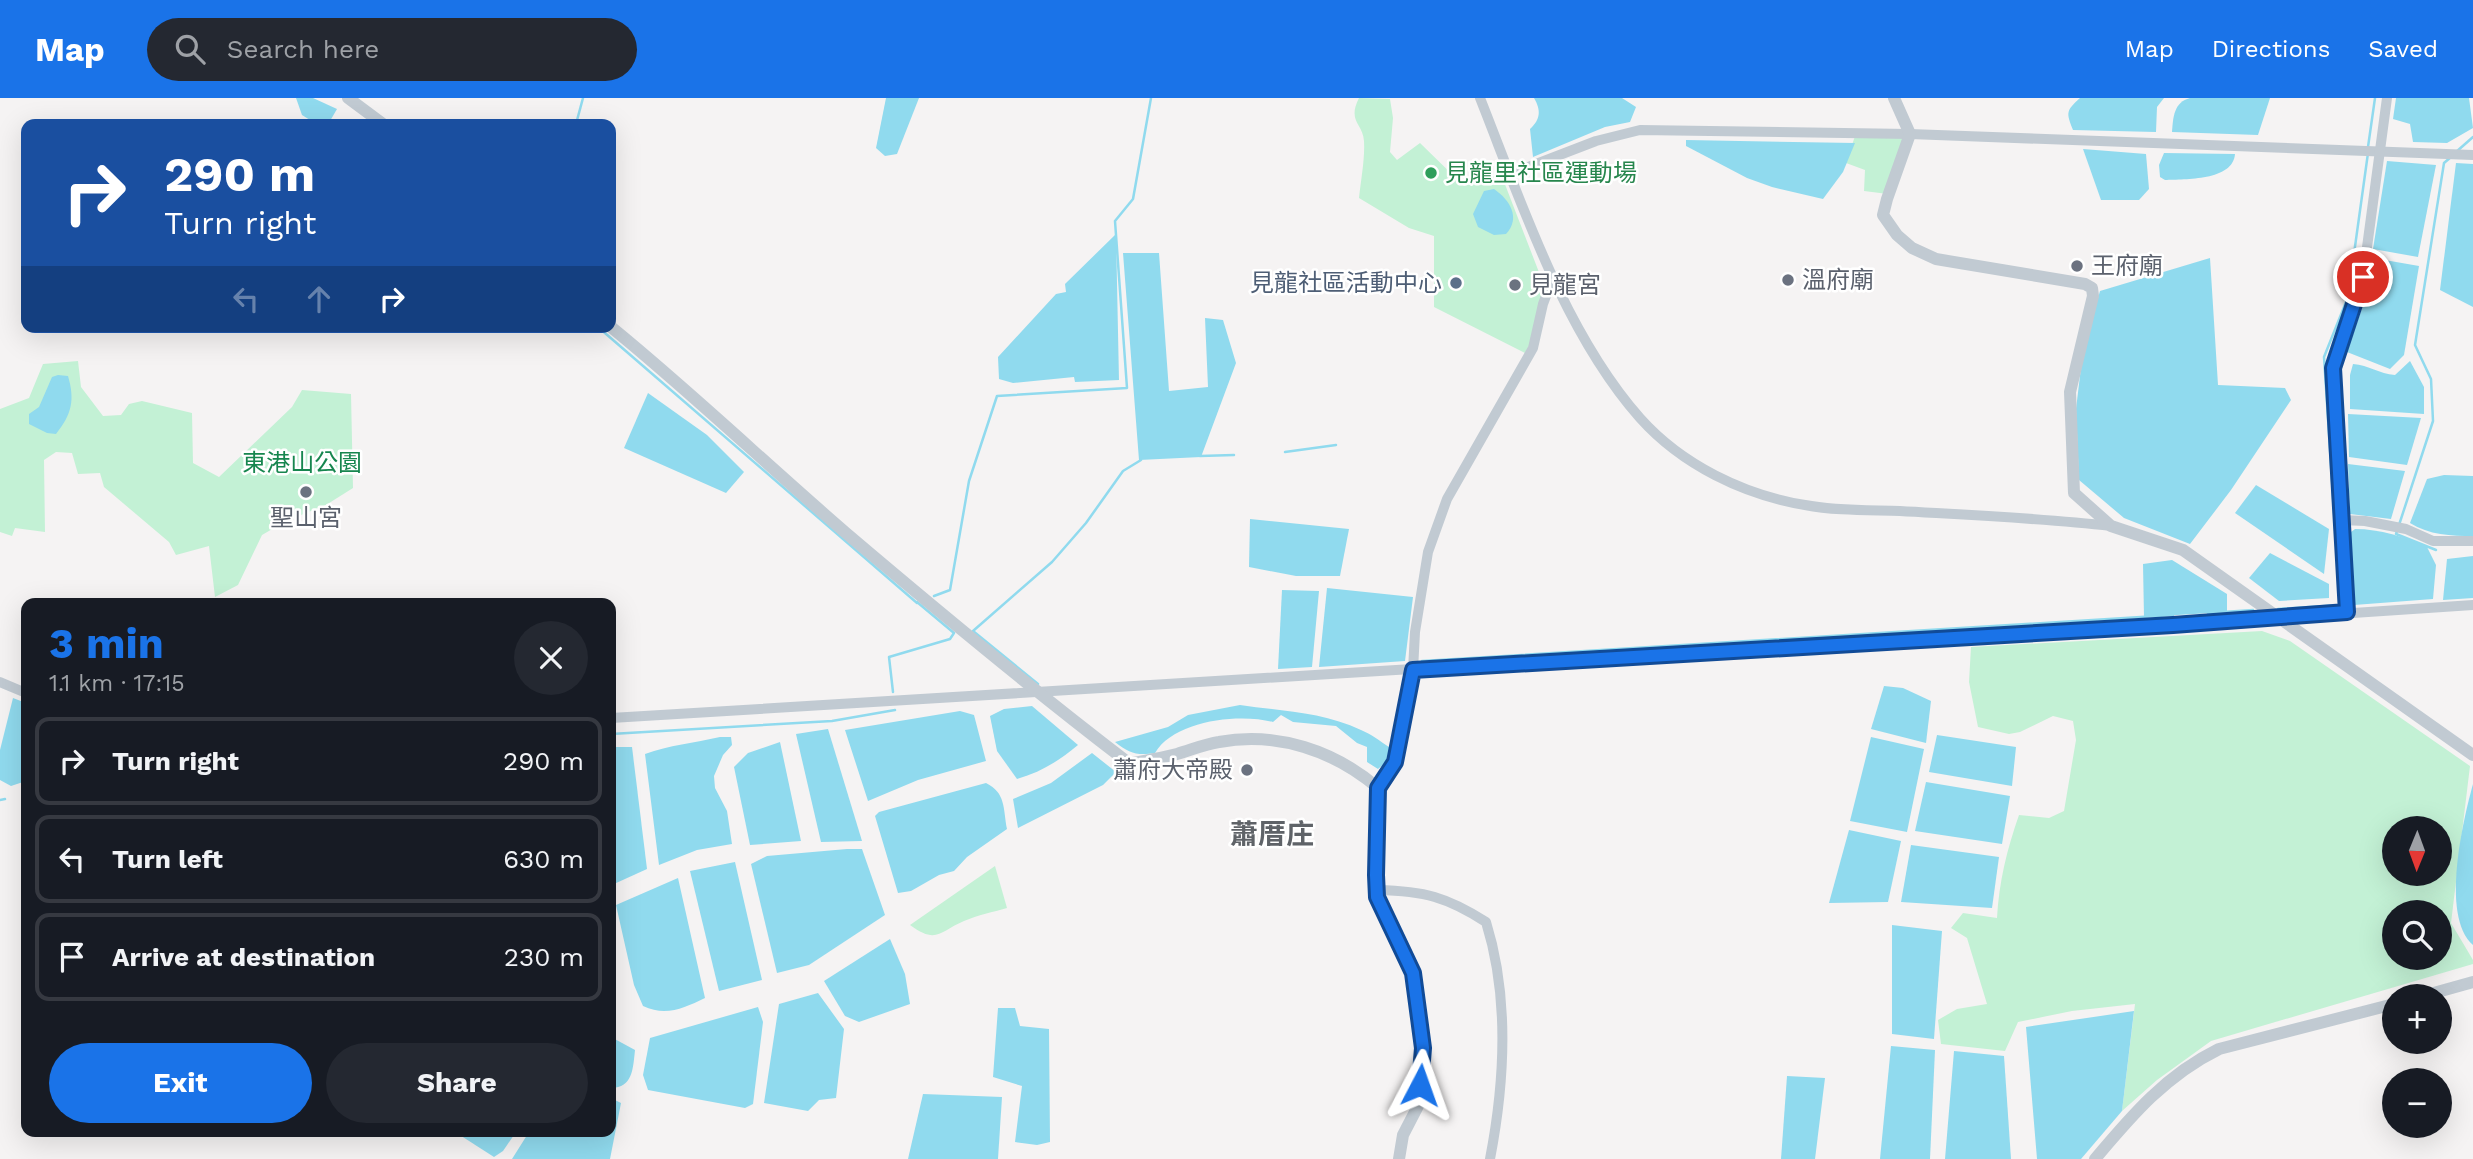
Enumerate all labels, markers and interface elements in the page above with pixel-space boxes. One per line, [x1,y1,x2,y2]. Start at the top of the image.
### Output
search box [147,18,637,81]
text: Map [35,30,105,69]
icon: search [171,30,209,68]
text: Search here [227,34,379,64]
text: Map [2125,35,2174,63]
text: Directions [2212,35,2330,63]
text: Saved [2368,35,2438,63]
text: 290 m [164,145,315,203]
icon: right [49,147,140,238]
place label: 見龍里社區運動場 [1445,159,1637,187]
marker: 見龍里社區運動場 [1423,165,1439,181]
text: Turn right [164,204,316,242]
pin [2333,247,2393,307]
place label: 王府廟 [2091,252,2163,280]
marker: 王府廟 [2069,258,2085,274]
icon: arrive [2344,258,2382,296]
place label: 溫府廟 [1802,266,1874,294]
place label: 見龍社區活動中心 [1250,269,1442,297]
place label: 見龍宮 [1529,271,1601,299]
marker: 溫府廟 [1780,272,1796,288]
marker: 見龍社區活動中心 [1448,275,1464,291]
marker: 見龍宮 [1507,277,1523,293]
icon: left [227,280,265,318]
icon: ahead [300,280,338,318]
icon: right [373,280,411,318]
park label: 東港山公園 [242,449,362,477]
marker: 聖山宮 [298,484,314,500]
place label: 聖山宮 [270,504,342,532]
text: 3 min [49,619,164,668]
button: close [514,621,588,695]
text: 1.1 km · 17:15 [49,670,185,697]
icon: right [53,742,91,780]
text: Turn right [112,746,239,776]
text: 290 m [503,746,584,776]
place label: 蕭府大帝殿 [1113,756,1233,784]
marker: 蕭府大帝殿 [1239,762,1255,778]
north arrow [2382,816,2452,886]
map controls [2382,816,2452,1138]
district label: 蕭厝庄 [1230,818,1314,851]
icon: left [53,840,91,878]
text: Turn left [112,844,223,874]
text: 630 m [503,844,584,874]
button: search [2382,900,2452,970]
icon: arrive [53,938,91,976]
text: Arrive at destination [112,942,375,972]
text: 230 m [504,942,584,972]
button: + [2382,984,2452,1054]
button: Exit [49,1043,312,1123]
button: Share [326,1043,588,1123]
position arrow [1383,1048,1457,1122]
button: − [2382,1068,2452,1138]

